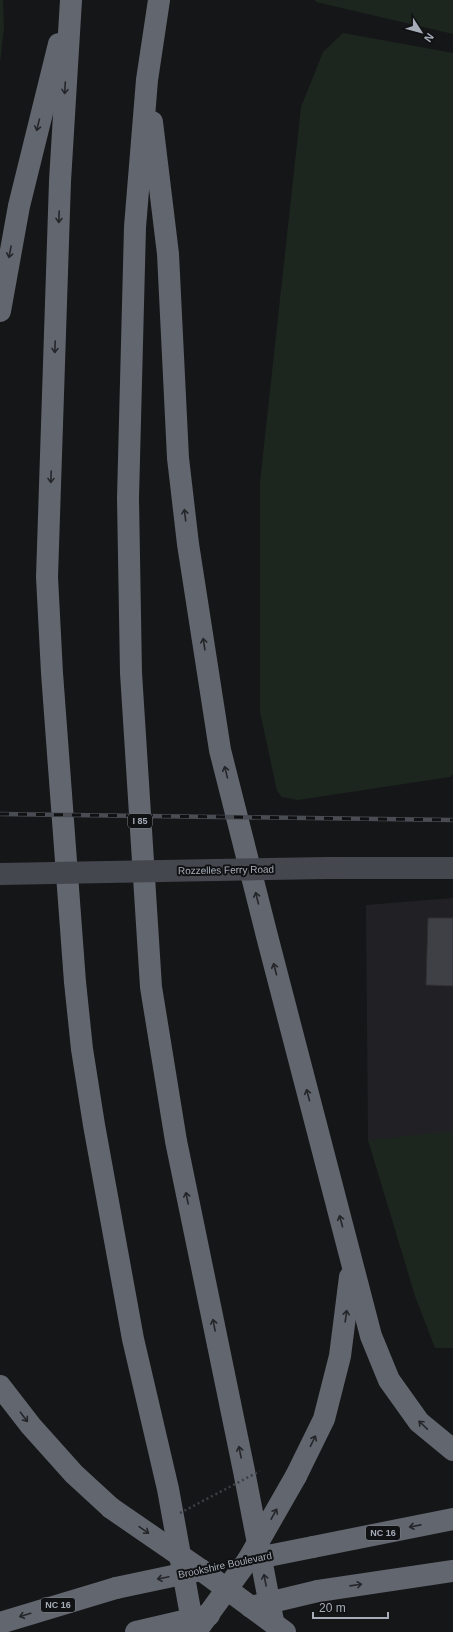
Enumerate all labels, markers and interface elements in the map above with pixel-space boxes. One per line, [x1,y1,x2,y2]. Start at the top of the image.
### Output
north arrow [401,12,441,52]
text: N [422,31,436,45]
one-way arrow [62,81,69,94]
one-way arrow [34,119,41,132]
one-way arrow [55,210,63,223]
one-way arrow [5,245,13,258]
one-way arrow [51,340,59,353]
one-way arrow [47,470,54,483]
one-way arrow [181,509,189,522]
one-way arrow [200,637,208,650]
one-way arrow [221,765,229,778]
road number: I 85 [128,814,152,828]
street label: Rozzelles Ferry Road [178,864,274,876]
one-way arrow [253,892,260,905]
one-way arrow [271,963,279,976]
one-way arrow [304,1089,312,1102]
one-way arrow [183,1192,191,1205]
one-way arrow [337,1215,345,1228]
one-way arrow [342,1310,350,1323]
one-way arrow [210,1319,218,1332]
one-way arrow [19,1411,28,1422]
one-way arrow [418,1420,428,1430]
one-way arrow [310,1435,317,1447]
one-way arrow [236,1446,244,1459]
one-way arrow [271,1508,279,1520]
one-way arrow [409,1523,422,1531]
one-way arrow [138,1526,149,1534]
road number: NC 16 [366,1526,400,1540]
street label: Brookshire Boulevard [177,1550,273,1580]
one-way arrow [157,1574,170,1582]
one-way arrow [260,1574,268,1587]
one-way arrow [349,1581,362,1589]
scale bar [313,1594,388,1620]
road number: NC 16 [41,1598,75,1612]
text: 20 m [319,1601,346,1615]
one-way arrow [19,1612,32,1619]

